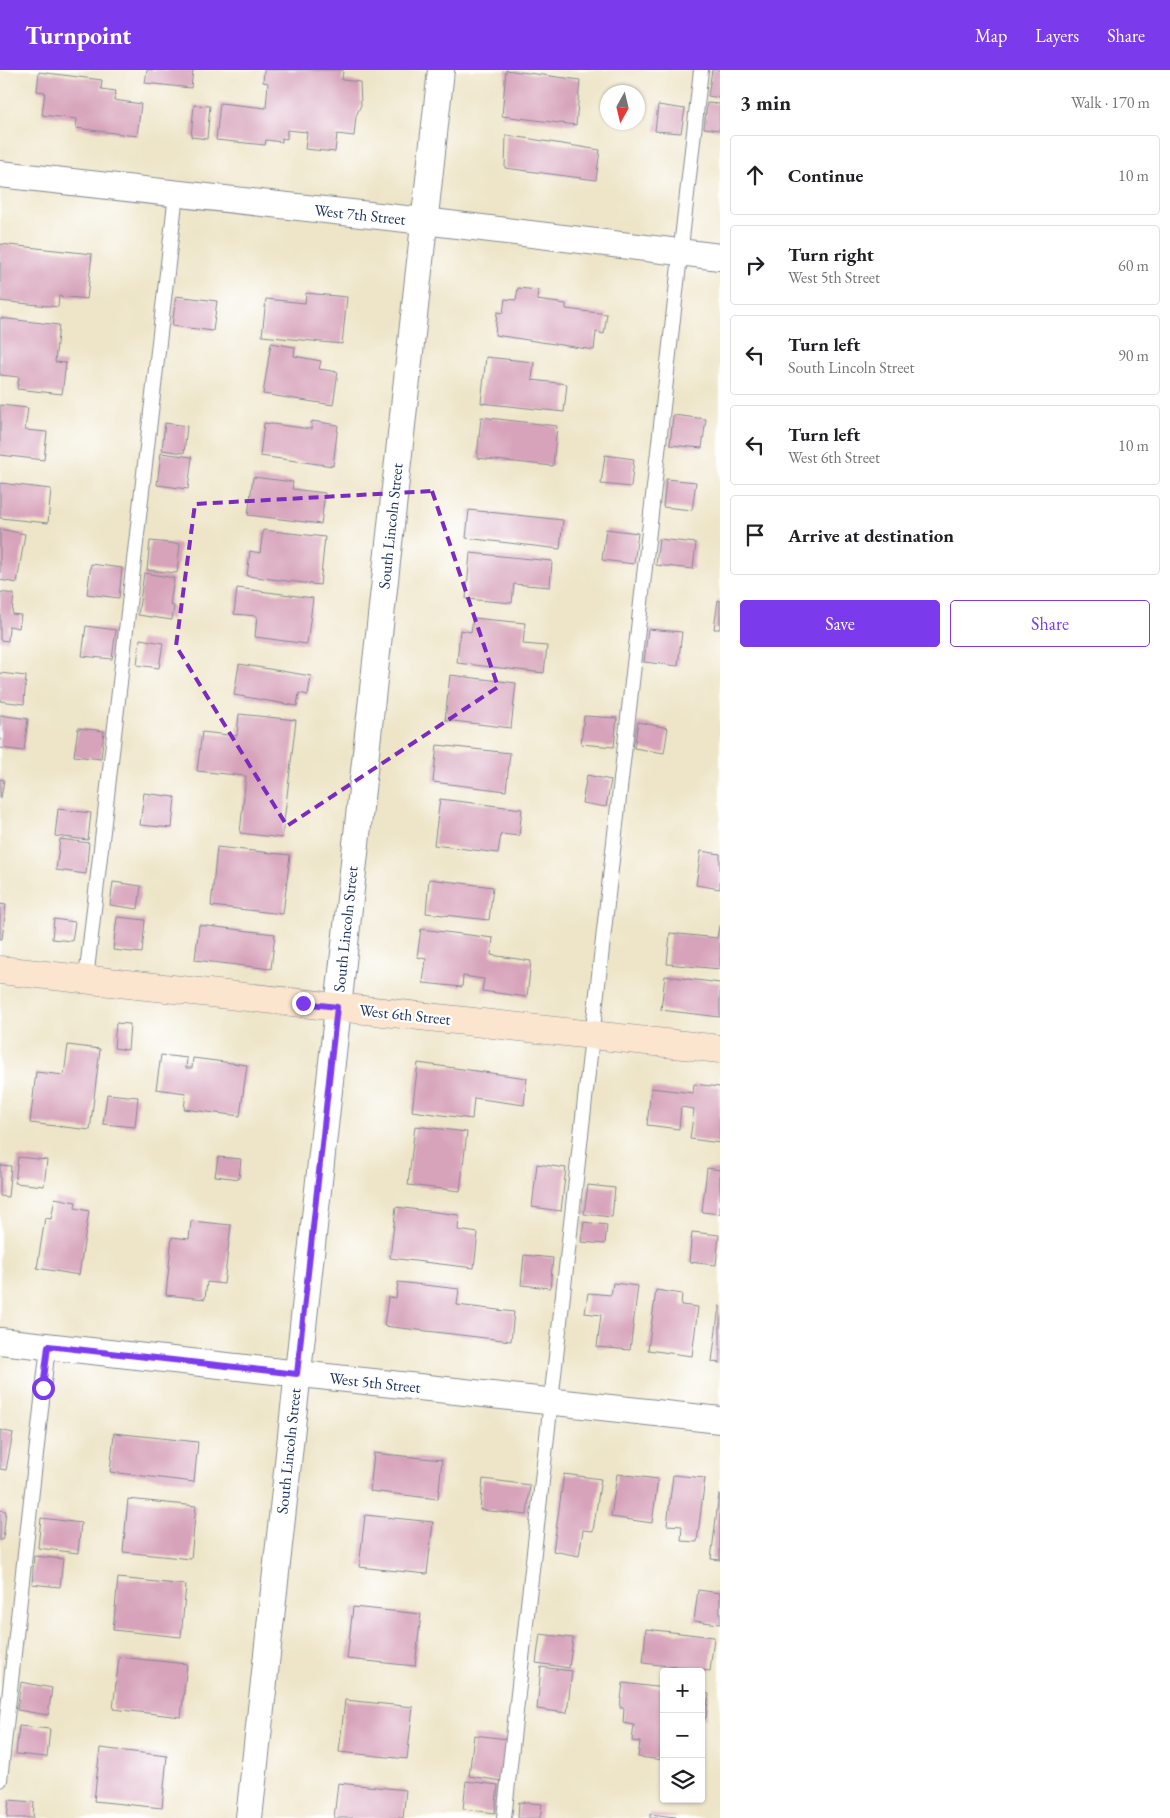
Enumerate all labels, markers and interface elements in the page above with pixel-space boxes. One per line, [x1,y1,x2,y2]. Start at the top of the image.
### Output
text: Turnpoint [25,20,131,51]
text: Map [975,24,1007,47]
text: Layers [1035,24,1079,47]
text: Share [1107,24,1145,47]
north arrow [600,85,645,130]
text: 3 min [740,89,791,116]
text: Walk · 170 m [1071,92,1150,113]
icon: ahead [741,161,769,189]
text: Continue [788,163,863,188]
text: 10 m [1118,165,1149,186]
street label: West 7th Street [313,199,407,230]
text: Turn right [788,242,874,267]
icon: right [741,251,769,279]
text: 60 m [1118,255,1149,276]
text: West 5th Street [788,267,880,288]
text: Turn left [788,332,860,357]
icon: left [741,341,769,369]
text: 90 m [1118,345,1149,366]
text: South Lincoln Street [788,357,914,378]
text: Turn left [788,422,860,447]
icon: left [741,431,769,459]
text: 10 m [1118,435,1149,456]
text: West 6th Street [788,447,880,468]
street label: South Lincoln Street [373,462,408,590]
icon: arrive [741,521,769,549]
text: Arrive at destination [788,523,954,548]
button: Save [740,600,940,647]
button: Share [950,600,1150,647]
street label: South Lincoln Street [328,865,363,993]
route end [292,992,315,1015]
street label: West 6th Street [358,999,452,1030]
street label: West 5th Street [328,1367,422,1398]
route start [32,1377,55,1400]
street label: South Lincoln Street [271,1387,306,1515]
map controls [660,1668,705,1803]
button: + [660,1668,705,1713]
button: − [660,1713,705,1758]
button: layers [660,1758,705,1803]

